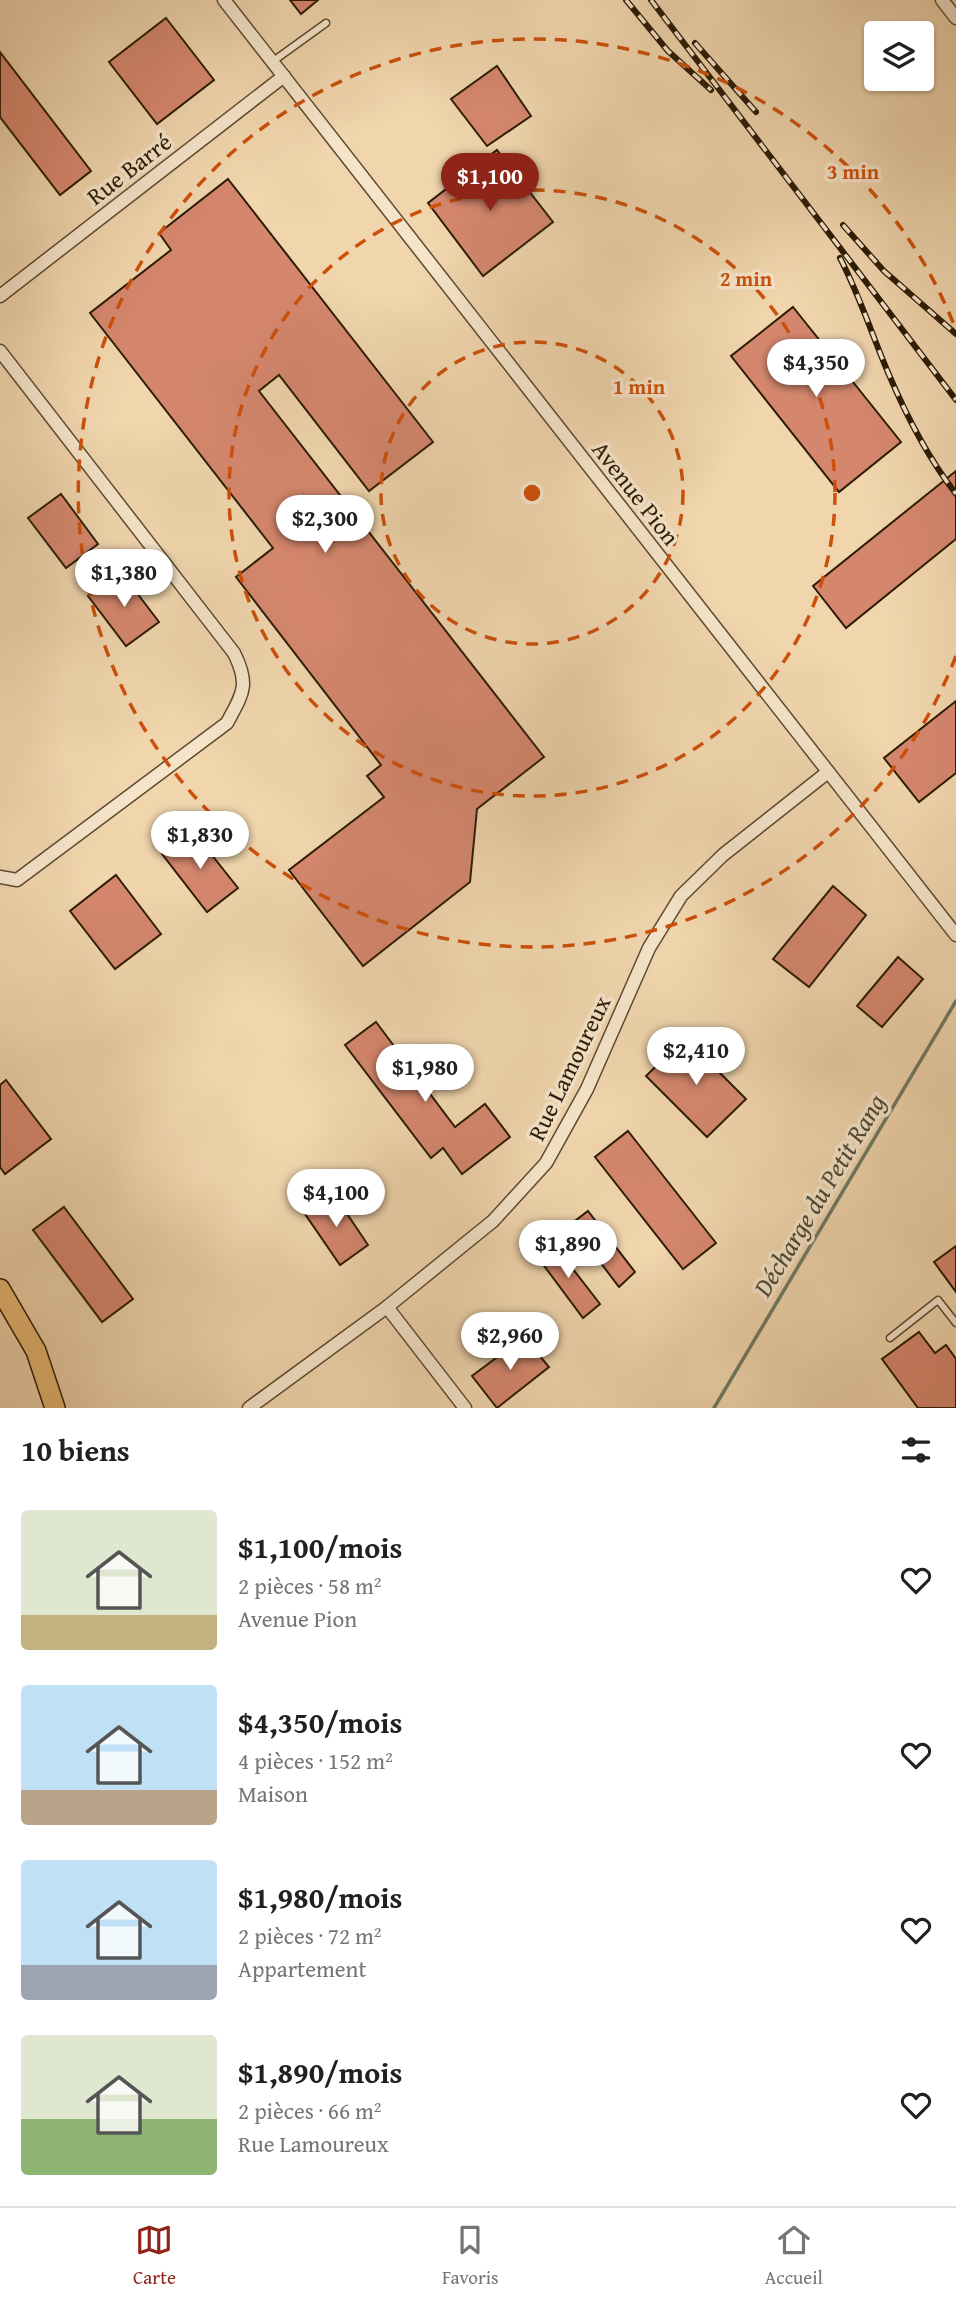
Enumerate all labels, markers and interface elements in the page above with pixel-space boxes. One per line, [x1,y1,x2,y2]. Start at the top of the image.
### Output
map controls [864,21,934,91]
button: layers [864,21,934,91]
street label: Rue Barré [79,125,179,213]
pin: $1,100 [433,154,547,213]
text: 3 min [827,156,880,187]
text: $1,100 [457,159,523,192]
text: 2 min [720,263,773,294]
pin: $4,350 [759,340,873,399]
text: $4,350 [783,345,849,378]
text: 1 min [613,371,666,402]
street label: Avenue Pion [584,433,688,553]
centre of rings [520,481,544,505]
pin: $2,300 [268,496,382,555]
text: $2,300 [292,501,358,534]
pin: $1,380 [67,550,181,609]
text: $1,380 [91,555,157,588]
pin: $1,830 [143,812,257,871]
text: $1,830 [167,817,233,850]
street label: Rue Lamoureux [519,989,620,1146]
pin: $2,410 [639,1028,753,1087]
text: $2,410 [663,1033,729,1066]
pin: $1,980 [368,1044,482,1104]
text: $1,980 [392,1050,458,1083]
water label: Décharge du Petit Rang [742,1086,895,1305]
pin: $4,100 [279,1170,393,1229]
text: $4,100 [303,1175,369,1208]
pin: $1,890 [511,1220,625,1280]
text: $1,890 [535,1226,601,1259]
pin: $2,960 [453,1312,567,1372]
text: $2,960 [477,1318,543,1351]
text: 10 biens [21,1428,130,1472]
icon: filters [897,1431,935,1469]
text: $1,100/mois [238,1525,402,1569]
icon: home [77,1538,161,1622]
icon: heart [897,1561,935,1599]
text: 2 pièces · 58 m² [238,1569,382,1602]
text: Avenue Pion [238,1602,357,1635]
text: $4,350/mois [238,1700,402,1744]
icon: home [77,1713,161,1797]
icon: heart [897,1736,935,1774]
text: 4 pièces · 152 m² [238,1744,393,1777]
text: Maison [238,1777,308,1810]
text: $1,980/mois [238,1875,402,1919]
icon: home [77,1888,161,1972]
icon: heart [897,1911,935,1949]
text: 2 pièces · 72 m² [238,1919,382,1952]
text: Appartement [238,1952,367,1985]
text: $1,890/mois [238,2050,402,2094]
icon: home [77,2063,161,2147]
icon: heart [897,2086,935,2124]
text: 2 pièces · 66 m² [238,2094,382,2127]
text: Rue Lamoureux [238,2127,389,2160]
tab: Carte [133,2221,176,2291]
tab: Favoris [442,2221,499,2291]
tab: Accueil [765,2221,823,2291]

